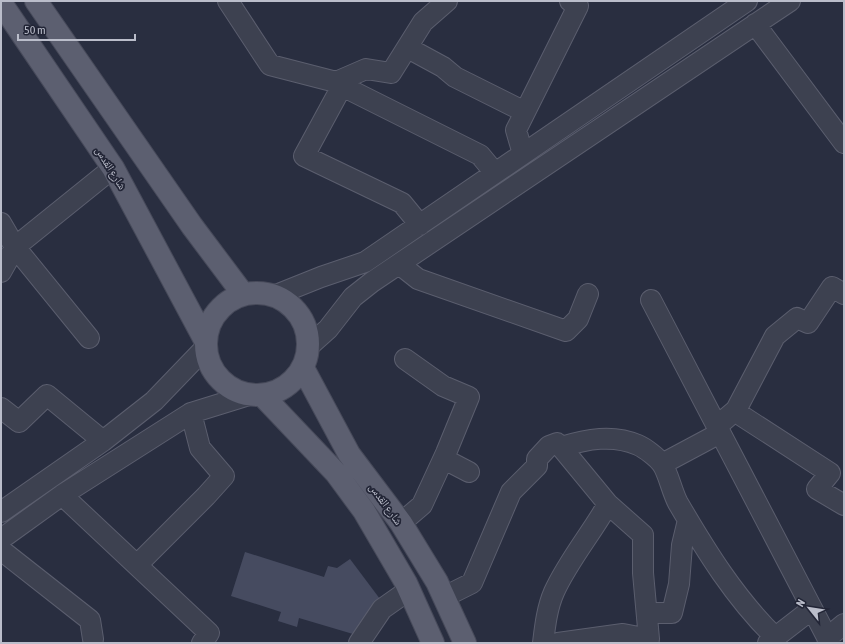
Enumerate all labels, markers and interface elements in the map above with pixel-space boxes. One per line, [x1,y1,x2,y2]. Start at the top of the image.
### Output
scale bar [18,16,135,42]
text: 50 m [24,23,46,37]
street label: شارع القدس [92,144,129,192]
street label: شارع القدس [366,481,405,528]
north arrow [789,588,829,628]
text: N [794,597,807,609]

